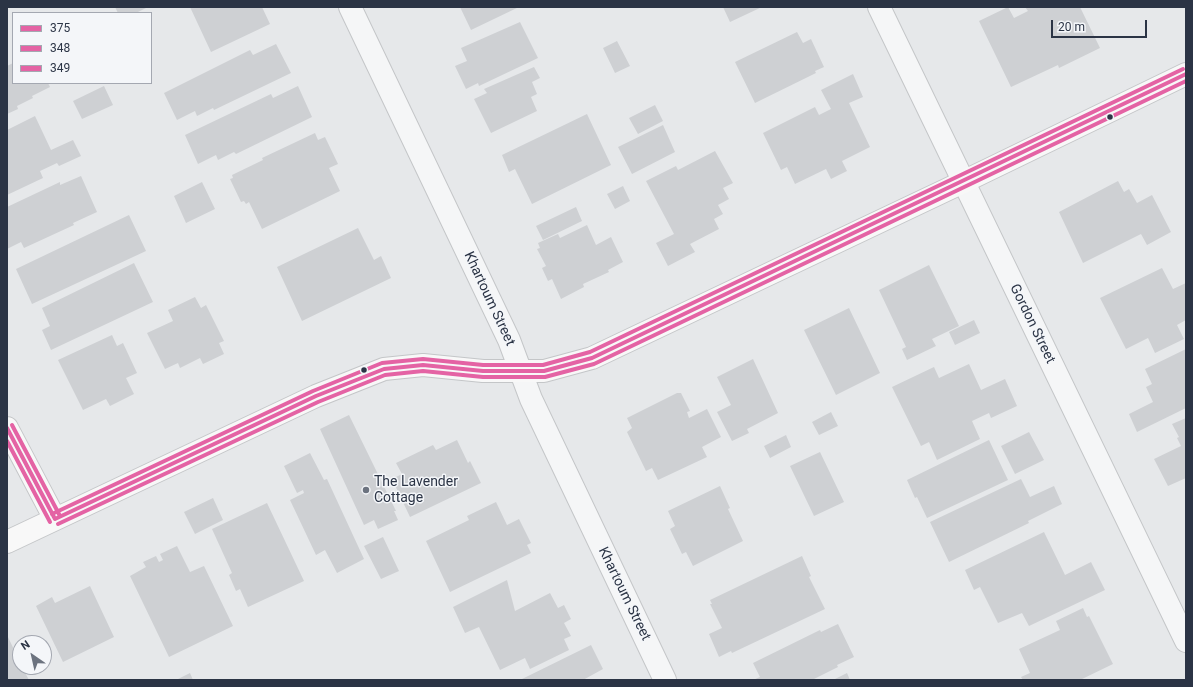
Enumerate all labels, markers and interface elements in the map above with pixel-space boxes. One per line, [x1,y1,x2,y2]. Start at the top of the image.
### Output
legend [12,12,152,84]
scale bar [1053,12,1149,38]
text: 20 m [1058,20,1085,34]
text: 375 [50,21,70,35]
text: 348 [50,41,70,55]
text: 349 [50,61,70,75]
unlabelled marker [1105,112,1115,122]
street label: Khartoum Street [460,249,518,349]
street label: Gordon Street [1006,282,1058,366]
unlabelled marker [359,365,369,375]
place label: The Lavender Cottage [374,474,458,506]
marker: The Lavender Cottage [361,485,371,495]
street label: Khartoum Street [594,544,654,644]
north arrow [12,635,52,675]
text: N [19,638,32,653]

